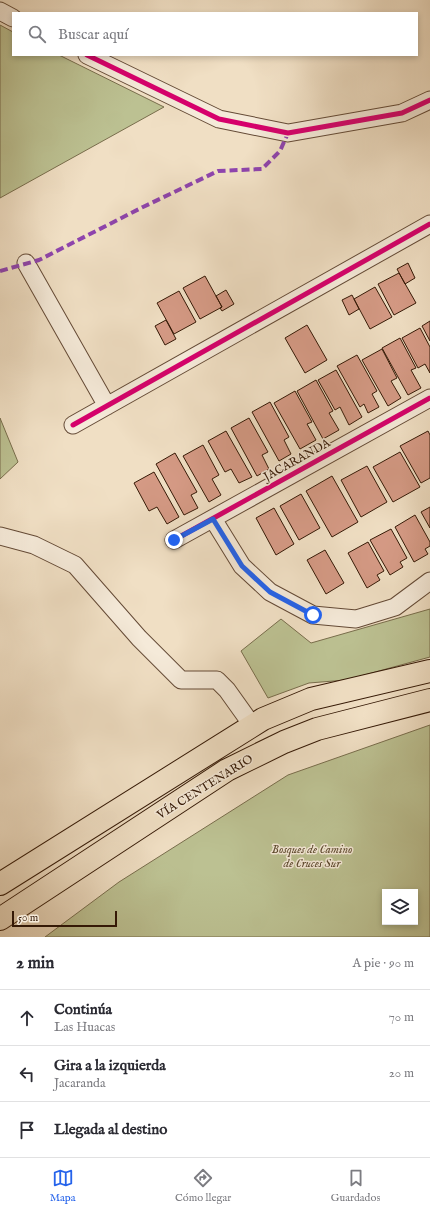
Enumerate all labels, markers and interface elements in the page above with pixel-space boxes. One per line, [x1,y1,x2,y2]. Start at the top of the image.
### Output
search box [12,12,418,56]
icon: search [26,23,48,45]
text: Buscar aquí [58,25,128,44]
street label: JACARANDA [259,435,334,486]
route end [165,531,183,549]
route start [304,606,322,624]
street label: VÍA CENTENARIO [153,751,256,823]
park label: Bosques de Camino de Cruces Sur [272,842,352,871]
map controls [382,889,418,925]
button: layers [382,889,418,925]
scale bar [12,909,117,928]
text: 50 m [18,911,38,925]
text: 2 min [16,953,54,974]
text: A pie · 90 m [353,955,414,972]
text: Continúa [54,1000,112,1019]
icon: ahead [16,1007,38,1029]
text: 70 m [389,1009,414,1026]
text: Las Huacas [54,1019,115,1036]
text: Gira a la izquierda [54,1056,166,1075]
icon: left [16,1063,38,1085]
text: 20 m [389,1065,414,1082]
text: Jacaranda [54,1075,106,1092]
icon: arrive [16,1119,38,1141]
text: Llegada al destino [54,1120,167,1139]
tab: Mapa [50,1167,76,1205]
tab: Cómo llegar [175,1167,231,1205]
tab: Guardados [331,1167,380,1205]

